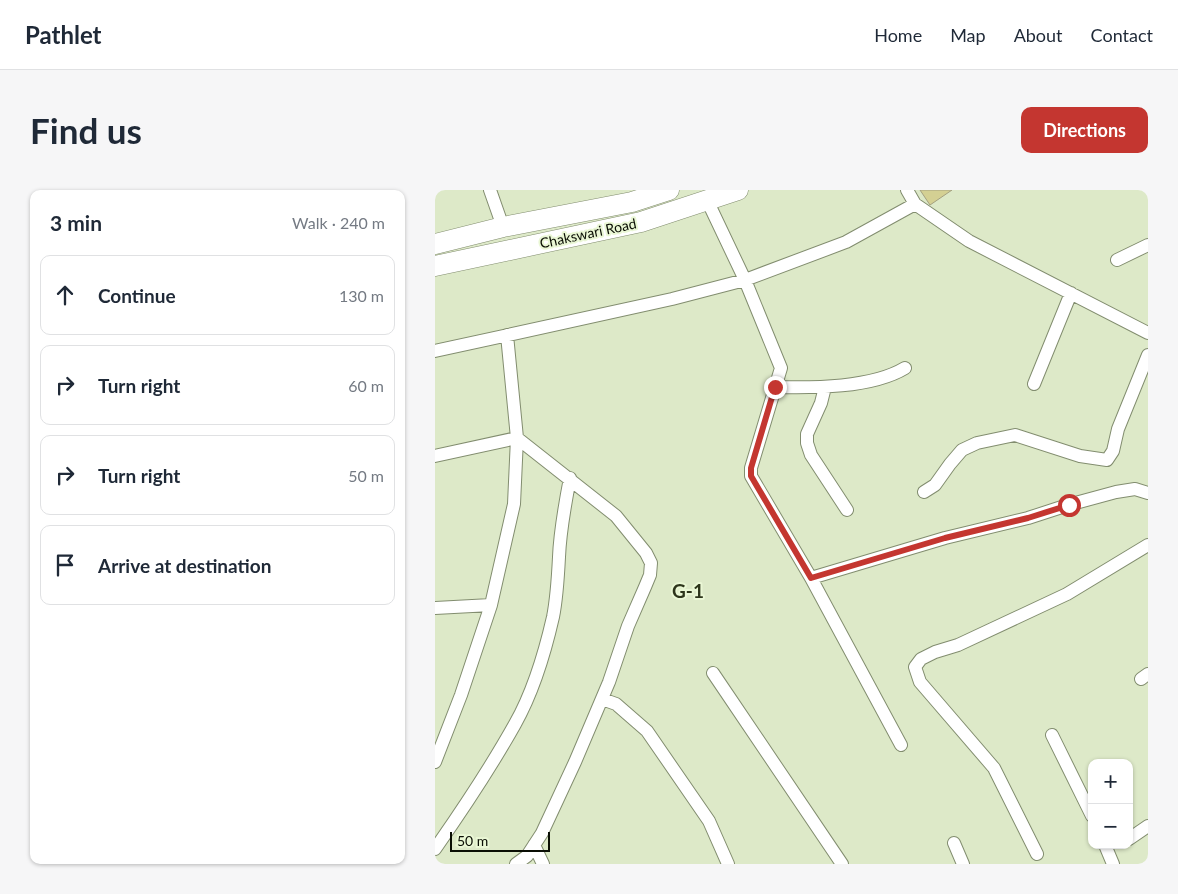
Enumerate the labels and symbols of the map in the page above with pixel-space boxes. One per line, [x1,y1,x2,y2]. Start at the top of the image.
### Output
street label: Chakswari Road [538,214,638,252]
route end [764,376,787,399]
route start [1058,494,1081,517]
district label: G-1 [672,579,704,602]
scale bar [450,829,550,852]

